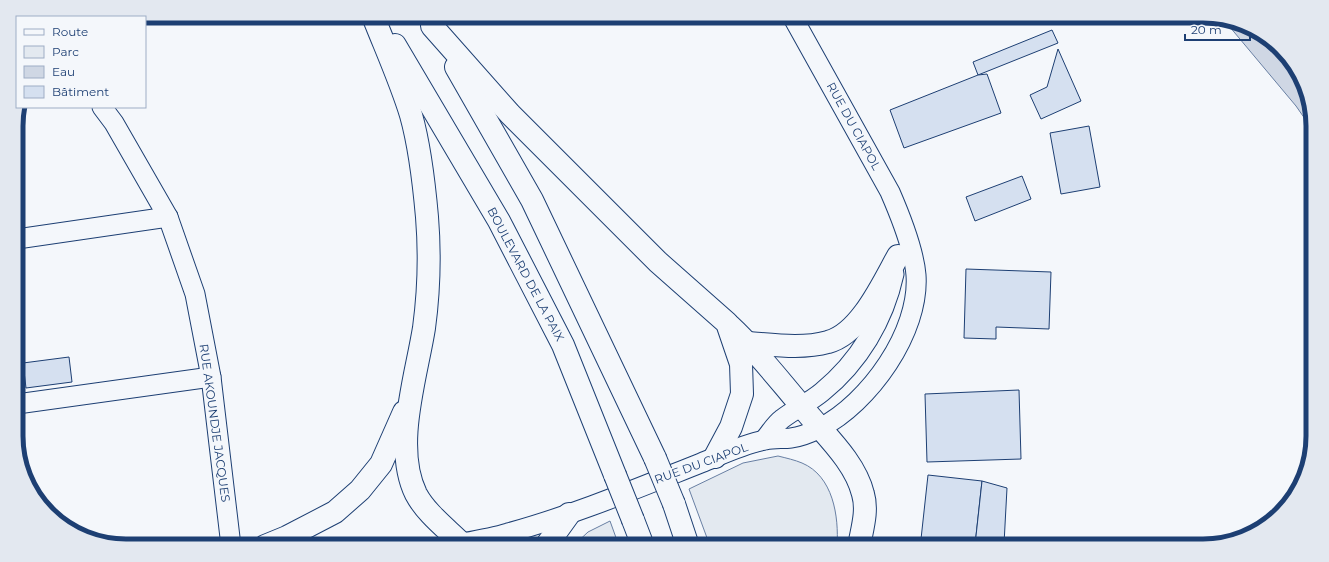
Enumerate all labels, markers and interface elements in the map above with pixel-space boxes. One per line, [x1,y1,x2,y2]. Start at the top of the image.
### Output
legend [16,16,146,108]
scale bar [1185,16,1250,42]
text: 20 m [1191,22,1222,37]
text: Route [52,24,88,39]
text: Parc [52,44,79,59]
text: Eau [52,64,75,79]
street label: RUE DU CIAPOL [824,79,884,173]
text: Bâtiment [52,84,109,99]
street label: BOULEVARD DE LA PAIX [484,204,568,344]
street label: RUE AKOUNDJE JACQUES [196,343,234,503]
street label: RUE DU CIAPOL [652,439,750,487]

